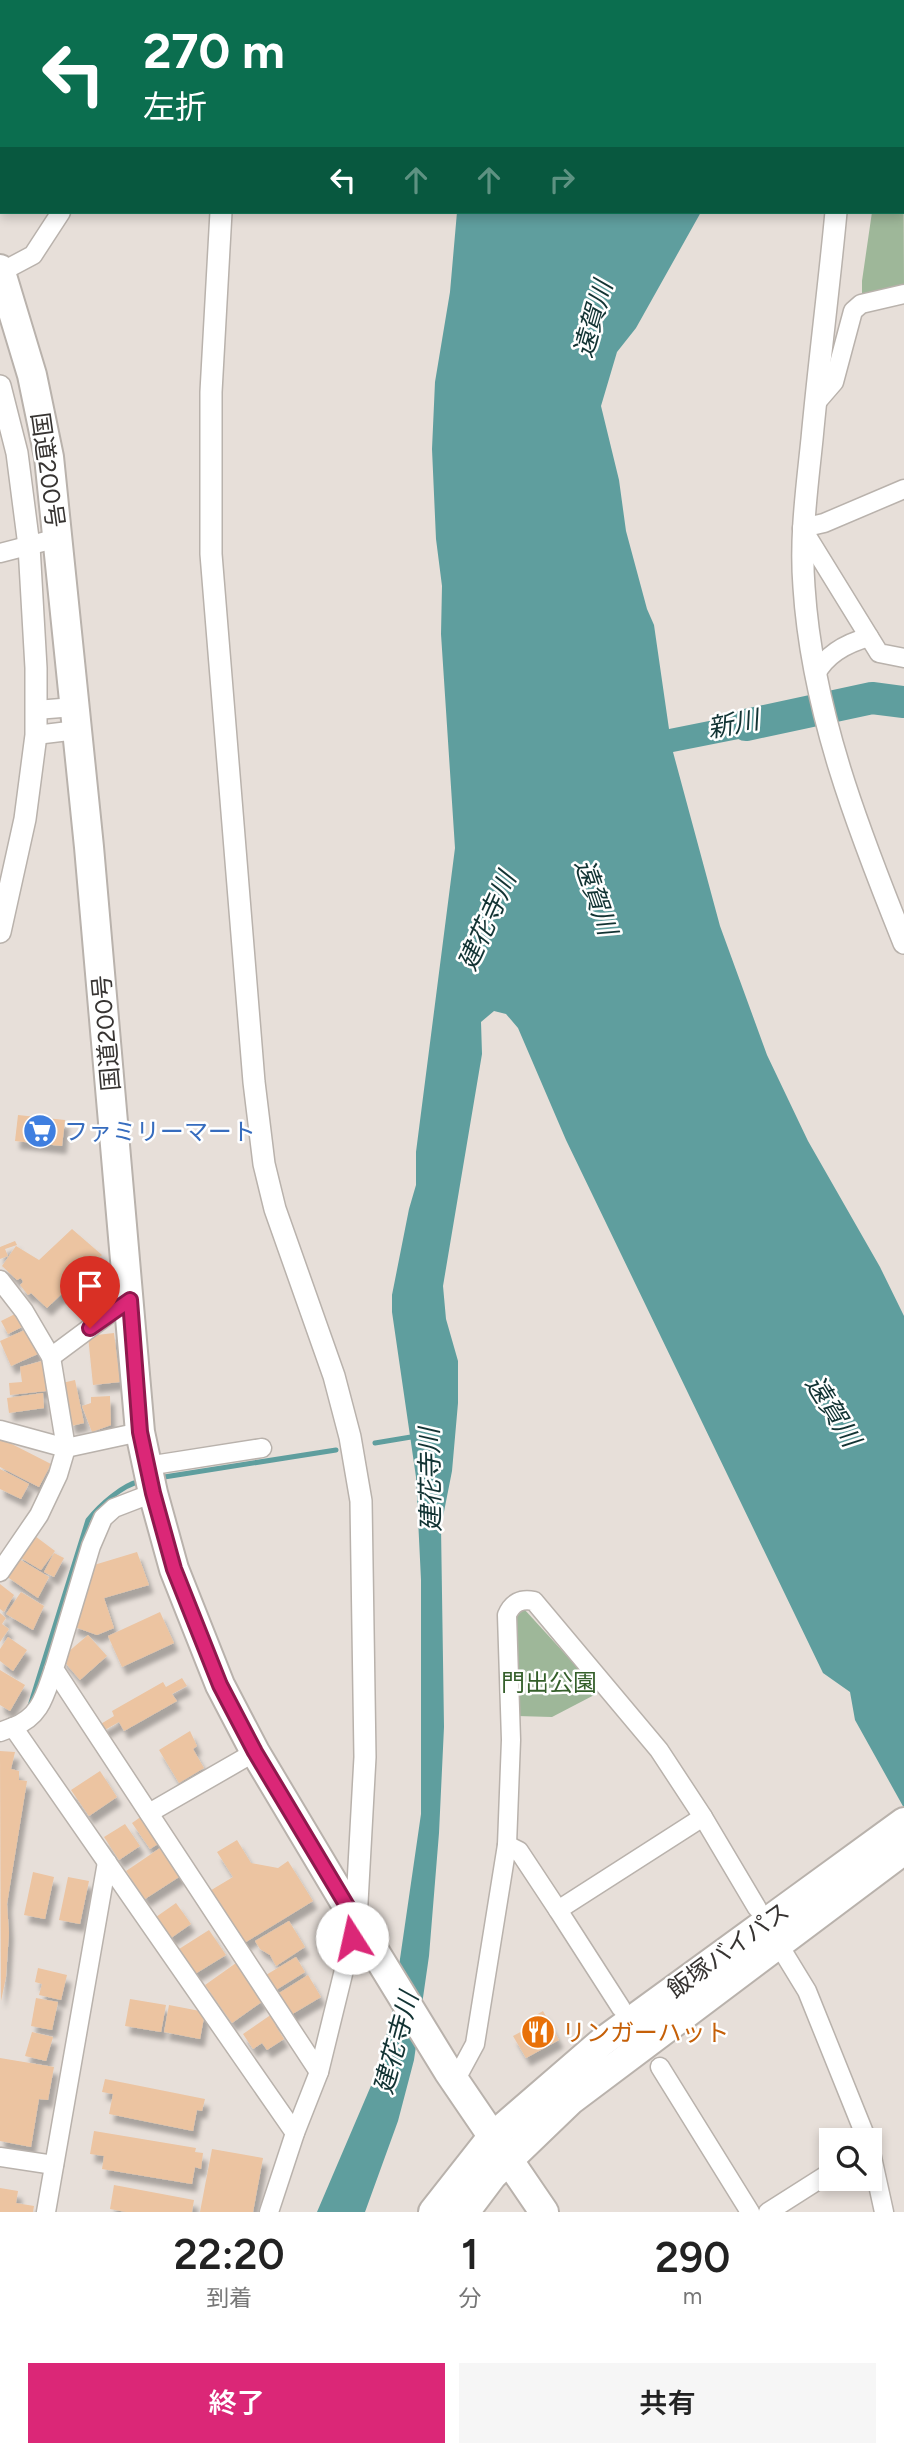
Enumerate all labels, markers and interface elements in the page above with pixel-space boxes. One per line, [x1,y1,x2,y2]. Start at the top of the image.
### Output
text: 270 m [143,21,285,80]
icon: left [28,28,119,119]
text: 左折 [143,88,207,126]
icon: left [324,161,362,199]
icon: ahead [397,161,435,199]
icon: ahead [470,161,508,199]
icon: right [543,161,581,199]
water label: 遠賀川 [567,274,620,361]
street label: 国道200号 [26,410,70,530]
water label: 新川 [704,703,765,745]
water label: 遠賀川 [568,855,625,942]
water label: 建花寺川 [451,864,524,975]
street label: 国道200号 [86,974,126,1092]
supermarket icon: ファミリーマート [21,1112,59,1150]
place label: ファミリーマート [64,1117,256,1146]
pin [60,1256,120,1328]
icon: arrive [71,1267,109,1305]
water label: 遠賀川 [799,1369,869,1455]
water label: 建花寺川 [413,1425,447,1532]
park label: 門出公園 [501,1668,597,1697]
street label: 飯塚バイパス [661,1896,795,2004]
position arrow [315,1901,389,1975]
water label: 建花寺川 [367,1986,426,2097]
restaurant icon: リンガーハット [519,2013,557,2051]
place label: リンガーハット [562,2018,730,2047]
map controls [819,2128,882,2191]
button: search [819,2128,882,2191]
text: 22:20 [174,2229,285,2280]
text: 1 [461,2229,479,2280]
text: 290 [655,2232,730,2283]
text: m [683,2282,702,2310]
text: 到着 [206,2284,252,2312]
text: 分 [458,2284,481,2312]
button: 終了 [28,2363,445,2443]
button: 共有 [459,2363,876,2443]

